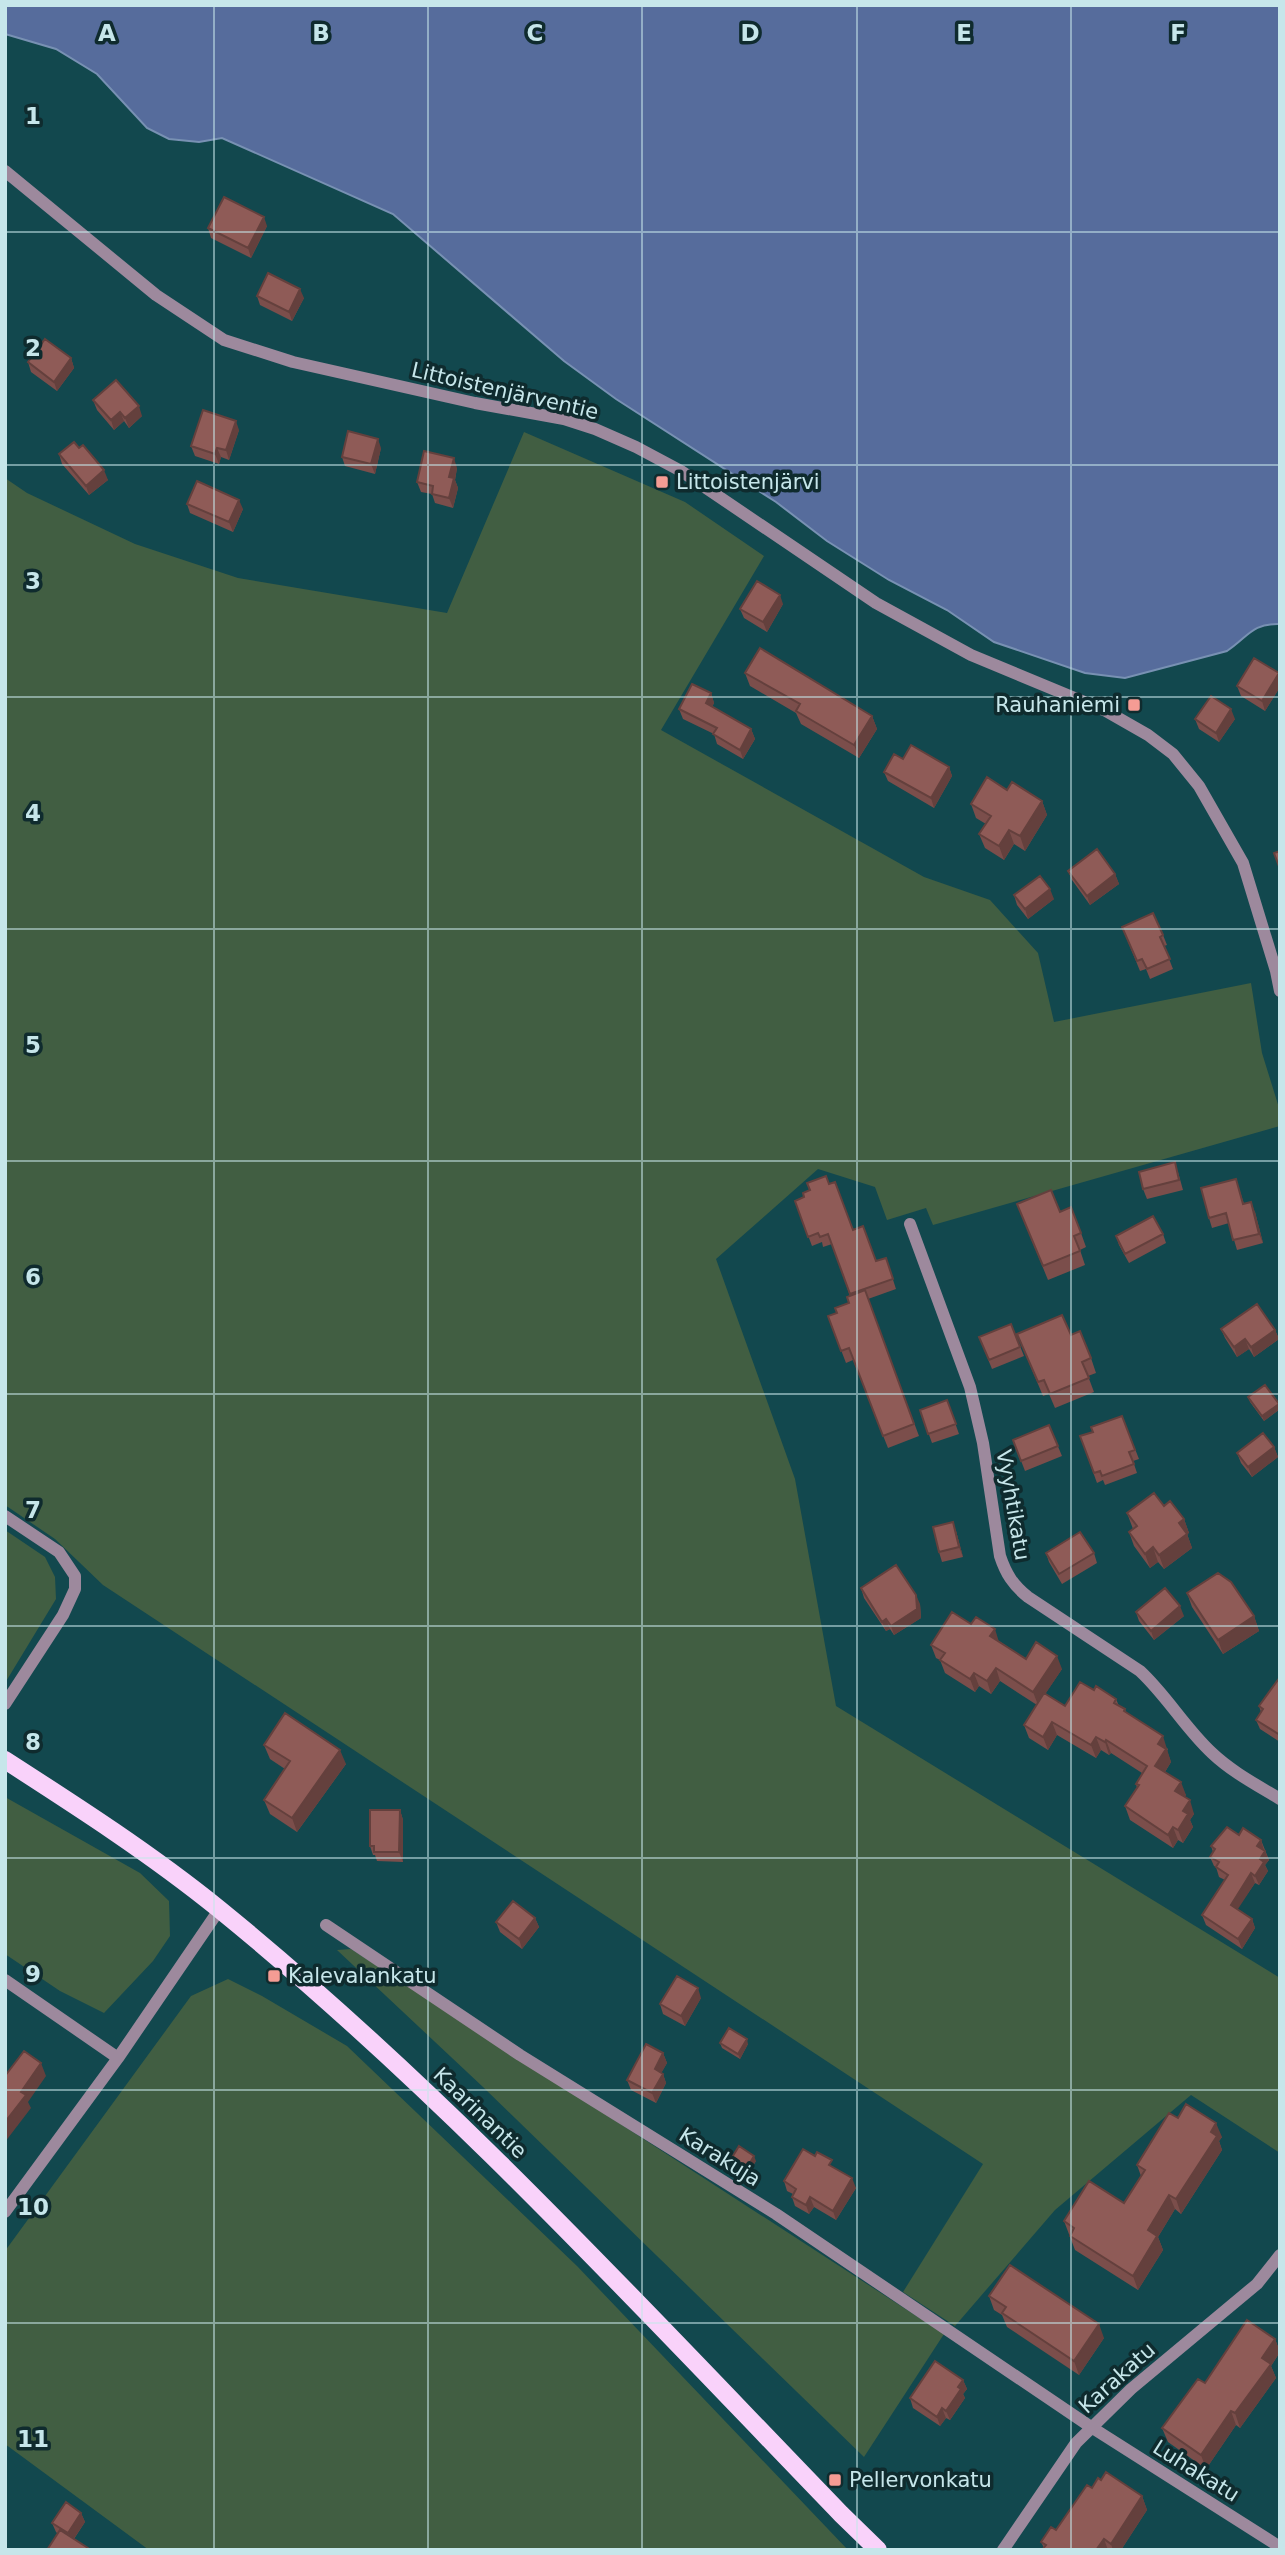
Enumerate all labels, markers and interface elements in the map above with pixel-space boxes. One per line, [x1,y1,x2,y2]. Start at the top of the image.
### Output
text: A [98,20,116,46]
text: B [312,20,330,46]
text: C [527,20,543,46]
text: D [740,20,760,46]
text: E [956,20,972,46]
text: F [1170,20,1186,46]
text: 1 [25,103,41,129]
text: 2 [25,335,41,361]
street label: Littoistenjärventie [409,358,601,424]
place label: Littoistenjärvi [676,470,820,494]
marker: Littoistenjärvi [654,474,670,490]
text: 3 [25,568,41,594]
place label: Rauhaniemi [995,693,1120,717]
marker: Rauhaniemi [1126,697,1142,713]
text: 4 [25,800,41,826]
text: 5 [25,1032,41,1058]
text: 6 [25,1264,41,1290]
street label: Vyyhtikatu [991,1448,1035,1562]
text: 7 [25,1497,41,1523]
text: 8 [25,1729,41,1755]
text: 9 [25,1961,41,1987]
place label: Kalevalankatu [288,1964,437,1988]
marker: Kalevalankatu [266,1968,282,1984]
street label: Kaarinantie [428,2063,532,2163]
street label: Karakuja [675,2123,765,2191]
text: 10 [17,2194,49,2220]
street label: Karakatu [1074,2338,1160,2418]
text: 11 [17,2426,49,2452]
street label: Luhakatu [1148,2435,1244,2507]
place label: Pellervonkatu [849,2468,992,2492]
marker: Pellervonkatu [827,2472,843,2488]

